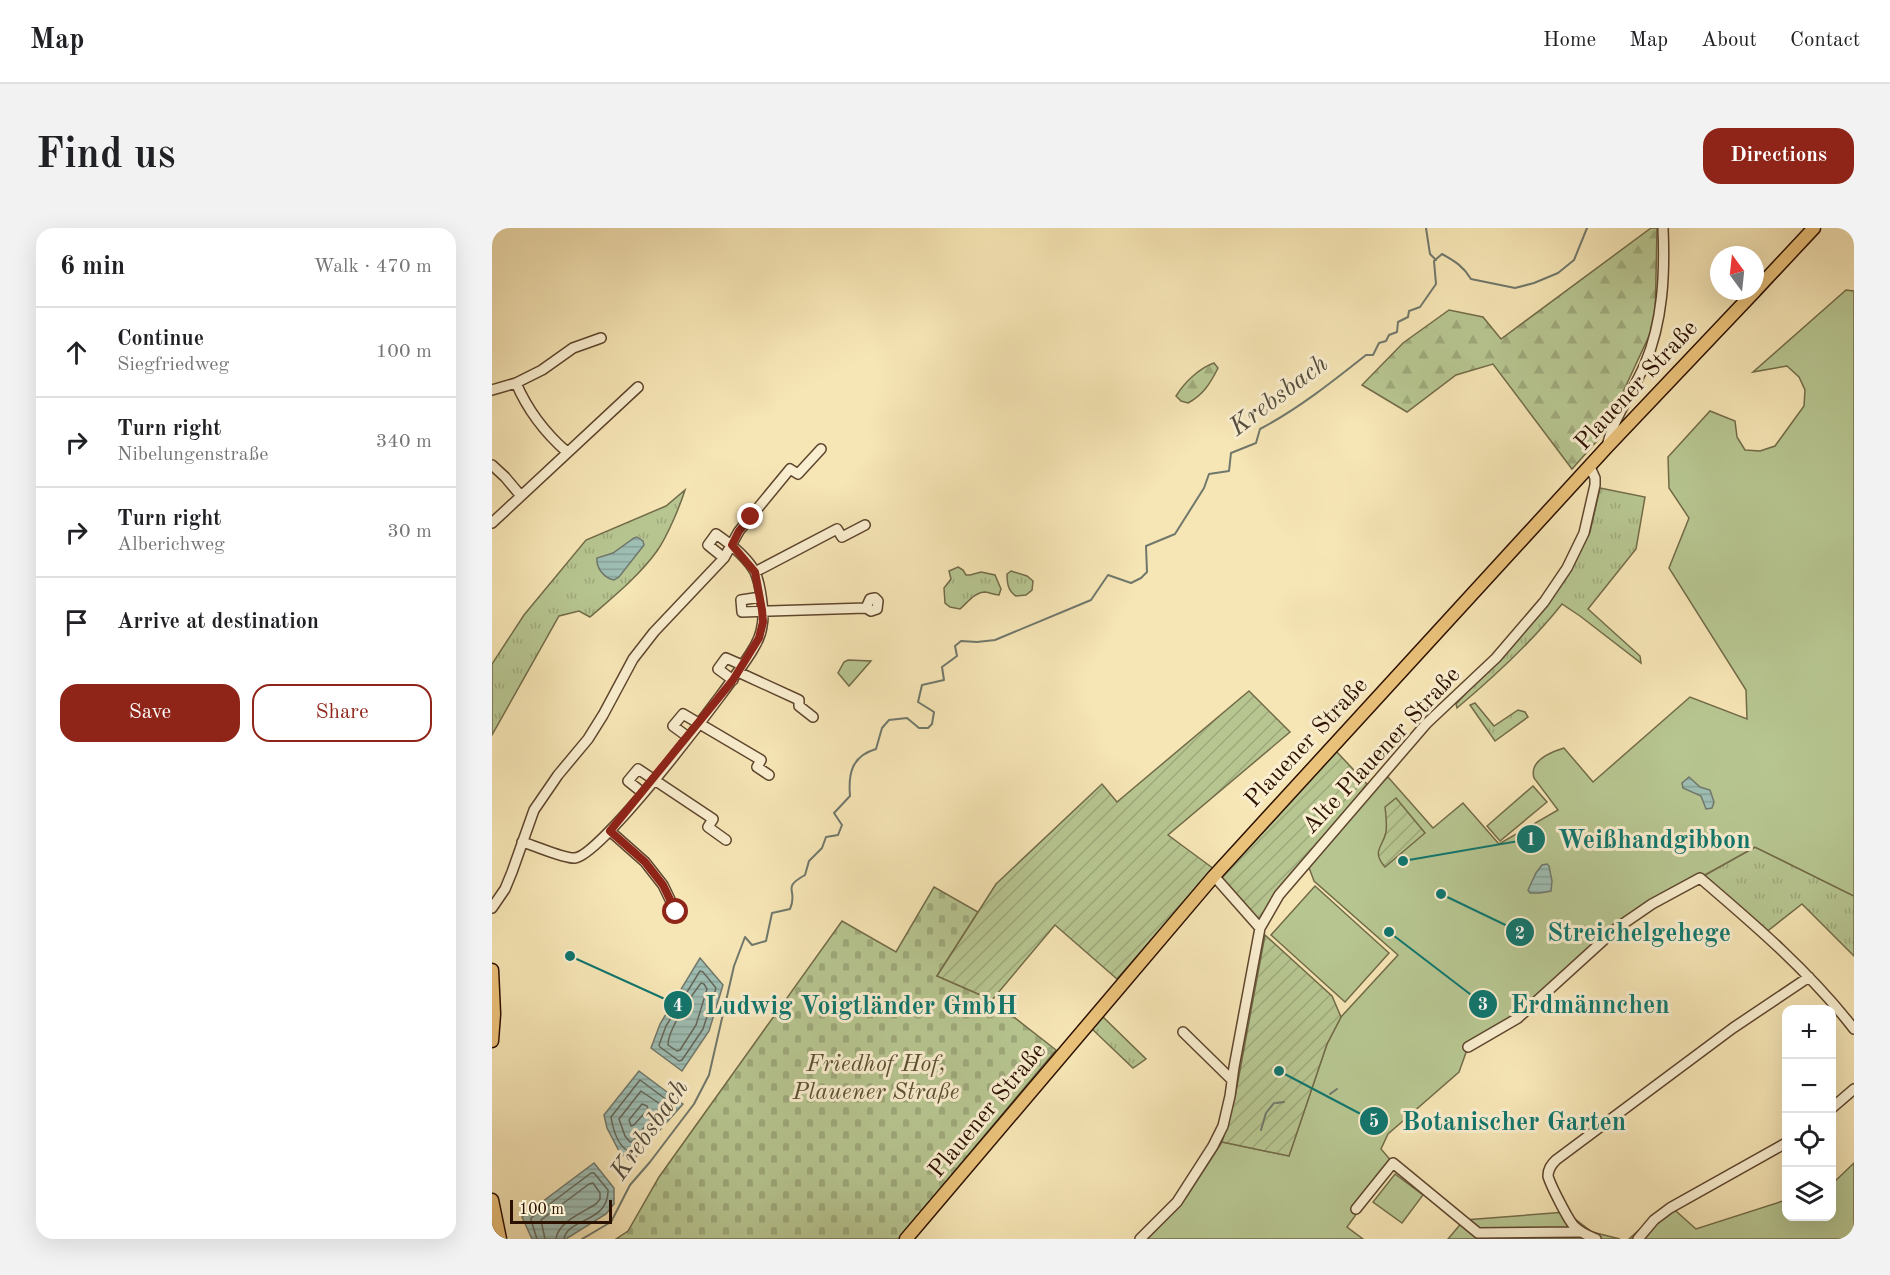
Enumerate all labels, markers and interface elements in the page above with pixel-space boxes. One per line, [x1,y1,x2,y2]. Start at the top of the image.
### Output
text: Map [30,27,84,55]
text: Home [1543,30,1596,51]
text: Map [1629,30,1668,51]
text: About [1701,30,1757,51]
text: Contact [1790,30,1860,51]
button: Directions [1703,128,1854,184]
text: Find us [36,135,175,177]
north arrow [1710,246,1764,300]
text: 6 min [60,254,125,280]
text: Walk · 470 m [313,257,432,277]
street label: Plauener Straße [1571,316,1703,456]
text: Continue [117,328,204,350]
icon: ahead [60,336,93,369]
text: 100 m [376,342,432,362]
water label: Krebsbach [1224,351,1333,442]
text: Siegfriedweg [117,355,229,375]
text: Turn right [117,418,221,440]
icon: right [60,426,93,459]
text: 340 m [376,432,432,452]
text: Nibelungenstraße [117,445,268,465]
route end [737,503,763,529]
text: Turn right [117,508,221,530]
icon: right [60,516,93,549]
text: 30 m [387,522,432,542]
text: Alberichweg [117,535,225,555]
icon: arrive [60,606,93,639]
text: Arrive at destination [117,611,319,633]
street label: Alte Plauener Straße [1299,663,1465,839]
street label: Plauener Straße [1241,673,1373,813]
button: Save [60,684,240,742]
button: Share [252,684,432,742]
callout: Weißhandgibbon [1516,817,1763,861]
text: Weißhandgibbon [1557,828,1751,854]
text: 1 [1526,831,1536,849]
route start [662,898,688,924]
callout: Streichelgehege [1505,910,1743,954]
text: Streichelgehege [1547,921,1731,947]
text: 2 [1515,925,1525,943]
callout: Erdmännchen [1468,982,1681,1026]
callout: Ludwig Voigtländer GmbH [663,983,1030,1027]
text: Erdmännchen [1510,993,1670,1019]
text: Ludwig Voigtländer GmbH [705,994,1017,1020]
text: 3 [1478,996,1488,1014]
text: 4 [673,997,683,1015]
map controls [1782,1005,1836,1221]
button: + [1782,1005,1836,1059]
street label: Plauener Straße [925,1039,1051,1183]
park label: Friedhof Hof, Plauener Straße [792,1053,960,1105]
button: − [1782,1059,1836,1113]
water label: Krebsbach [606,1075,694,1186]
callout: Botanischer Garten [1359,1099,1638,1143]
text: Botanischer Garten [1402,1110,1626,1136]
text: 5 [1369,1113,1379,1131]
button: locate [1782,1113,1836,1167]
button: layers [1782,1167,1836,1221]
scale bar [510,1197,612,1224]
text: 100 m [519,1202,564,1218]

